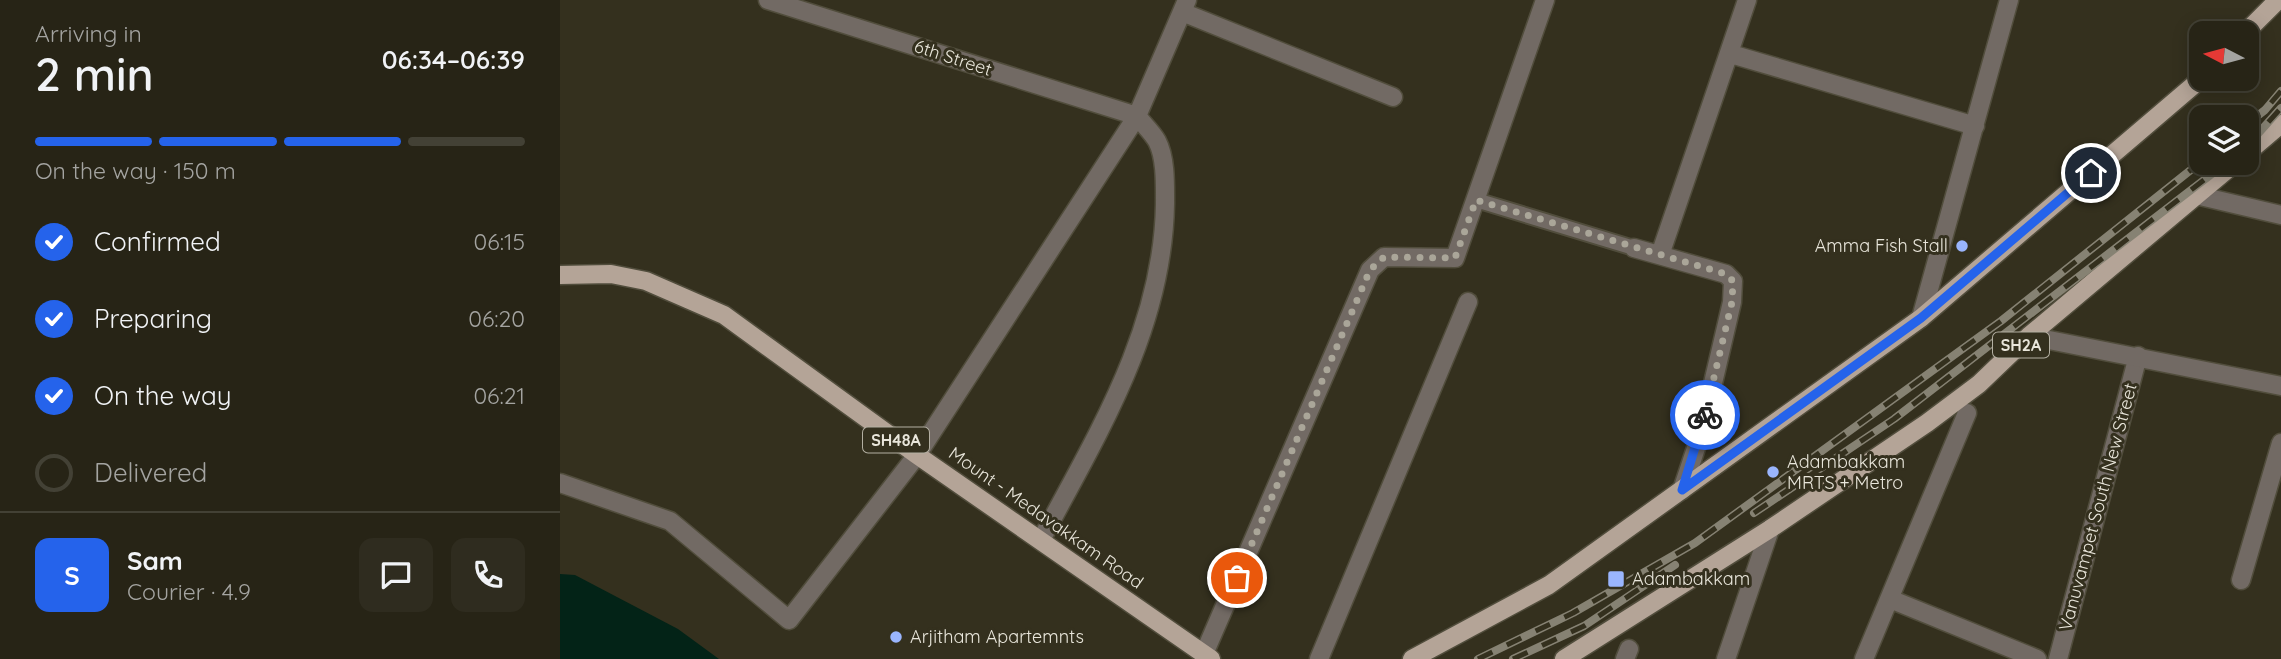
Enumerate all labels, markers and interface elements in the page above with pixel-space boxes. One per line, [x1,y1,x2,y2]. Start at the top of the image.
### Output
text: Arriving in [35,19,142,48]
north arrow [2189,21,2259,91]
map controls [2189,21,2259,175]
street label: 6th Street [911,34,995,81]
text: 06:34–06:39 [382,43,525,76]
text: 2 min [35,45,154,103]
button: layers [2189,105,2259,175]
pin [2061,143,2121,203]
icon: home [2072,154,2110,192]
text: On the way · 150 m [35,156,236,185]
icon: check [35,223,73,261]
text: Confirmed [94,225,221,258]
text: 06:15 [474,227,525,256]
place label: Amma Fish Stall [1815,234,1948,257]
marker: Amma Fish Stall [1954,238,1970,254]
icon: check [35,300,73,338]
text: Preparing [94,302,212,335]
text: 06:20 [468,304,525,333]
road number: SH2A [1993,332,2049,358]
icon: check [35,377,73,415]
text: On the way [94,379,232,412]
courier [1670,380,1740,450]
street label: Vanuvampet South New Street [2053,380,2142,633]
text: 06:21 [473,381,525,410]
icon: bike [1686,396,1724,434]
road number: SH48A [863,428,929,452]
street label: Mount - Medavakkam Road [945,442,1148,594]
place label: Adambakkam MRTS + Metro [1787,450,1905,494]
text: Delivered [94,456,207,489]
marker: Adambakkam MRTS + Metro [1765,464,1781,480]
button: chat [359,538,433,612]
button: phone [451,538,525,612]
text: Sam [127,544,183,577]
pin [1207,548,1267,608]
text: S [64,559,80,592]
icon: bag [1218,559,1256,597]
place label: Adambakkam [1632,567,1750,590]
marker: Adambakkam [1606,569,1626,589]
text: Courier · 4.9 [127,577,251,606]
place label: Arjitham Apartemnts [910,625,1084,648]
marker: Arjitham Apartemnts [888,629,904,645]

